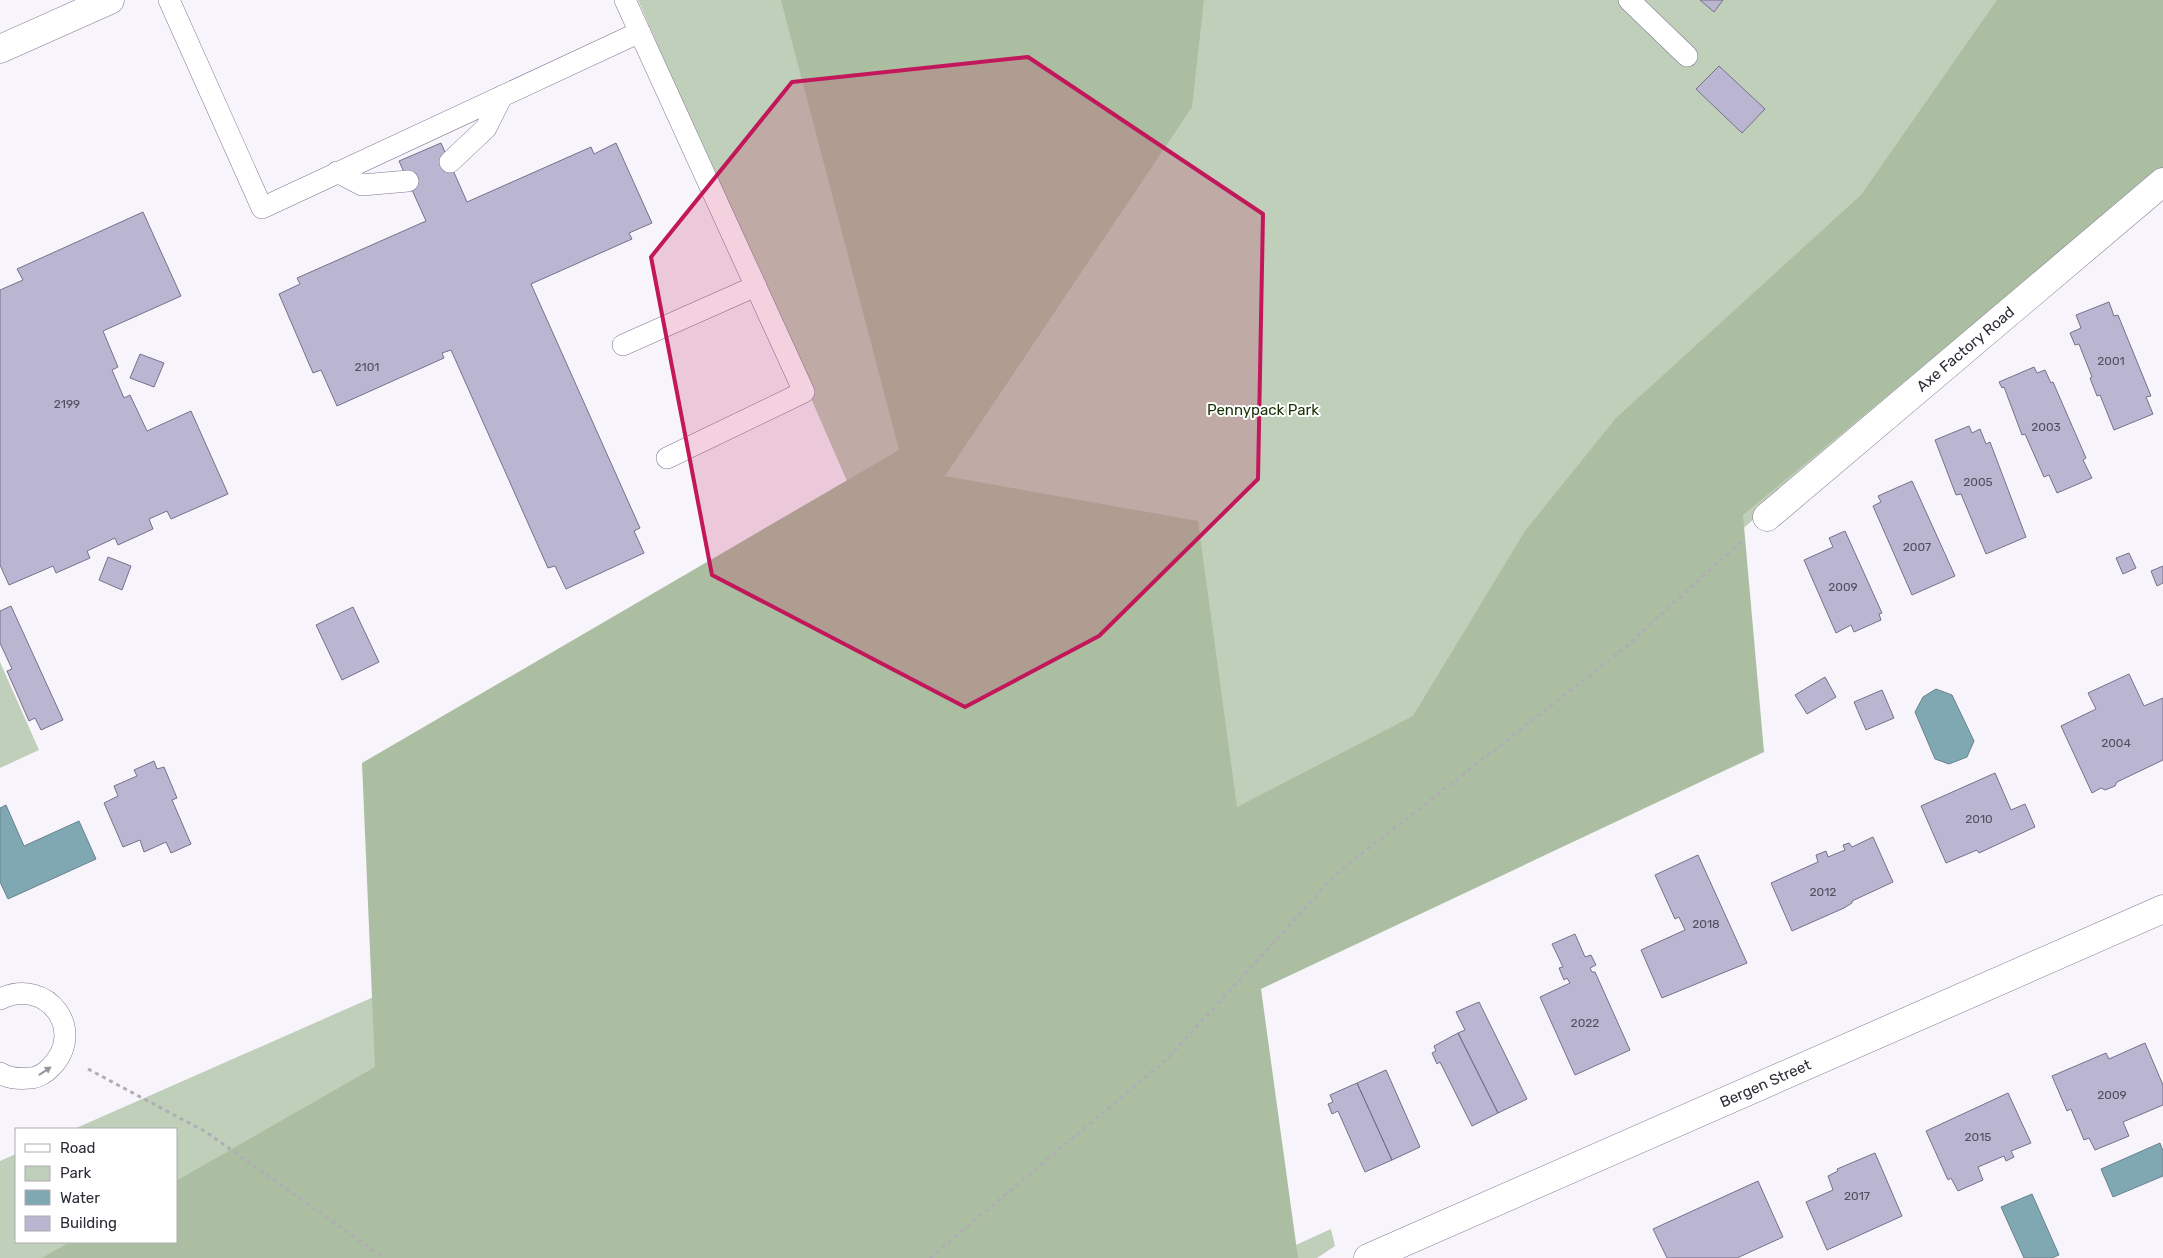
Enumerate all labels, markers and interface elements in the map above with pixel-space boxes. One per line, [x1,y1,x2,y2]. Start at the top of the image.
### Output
street label: Axe Factory Road [1913,303,2018,395]
house number: 2001 [2097,354,2125,368]
house number: 2101 [355,360,379,374]
house number: 2199 [54,397,80,411]
park label: Pennypack Park [1207,401,1319,419]
house number: 2003 [2031,420,2061,434]
house number: 2005 [1963,475,1993,489]
house number: 2007 [1903,540,1931,554]
house number: 2009 [1828,580,1858,594]
house number: 2004 [2101,736,2131,750]
house number: 2010 [1965,812,1993,826]
house number: 2012 [1810,885,1836,899]
house number: 2018 [1692,917,1720,931]
house number: 2022 [1571,1016,1599,1030]
street label: Bergen Street [1717,1056,1814,1111]
one-way arrow [38,1066,52,1076]
house number: 2009 [2097,1088,2127,1102]
legend [15,1128,178,1243]
house number: 2015 [1965,1130,1991,1144]
text: Road [60,1139,96,1157]
text: Park [60,1164,91,1182]
text: Water [60,1189,100,1207]
house number: 2017 [1844,1189,1870,1203]
text: Building [60,1214,117,1232]

